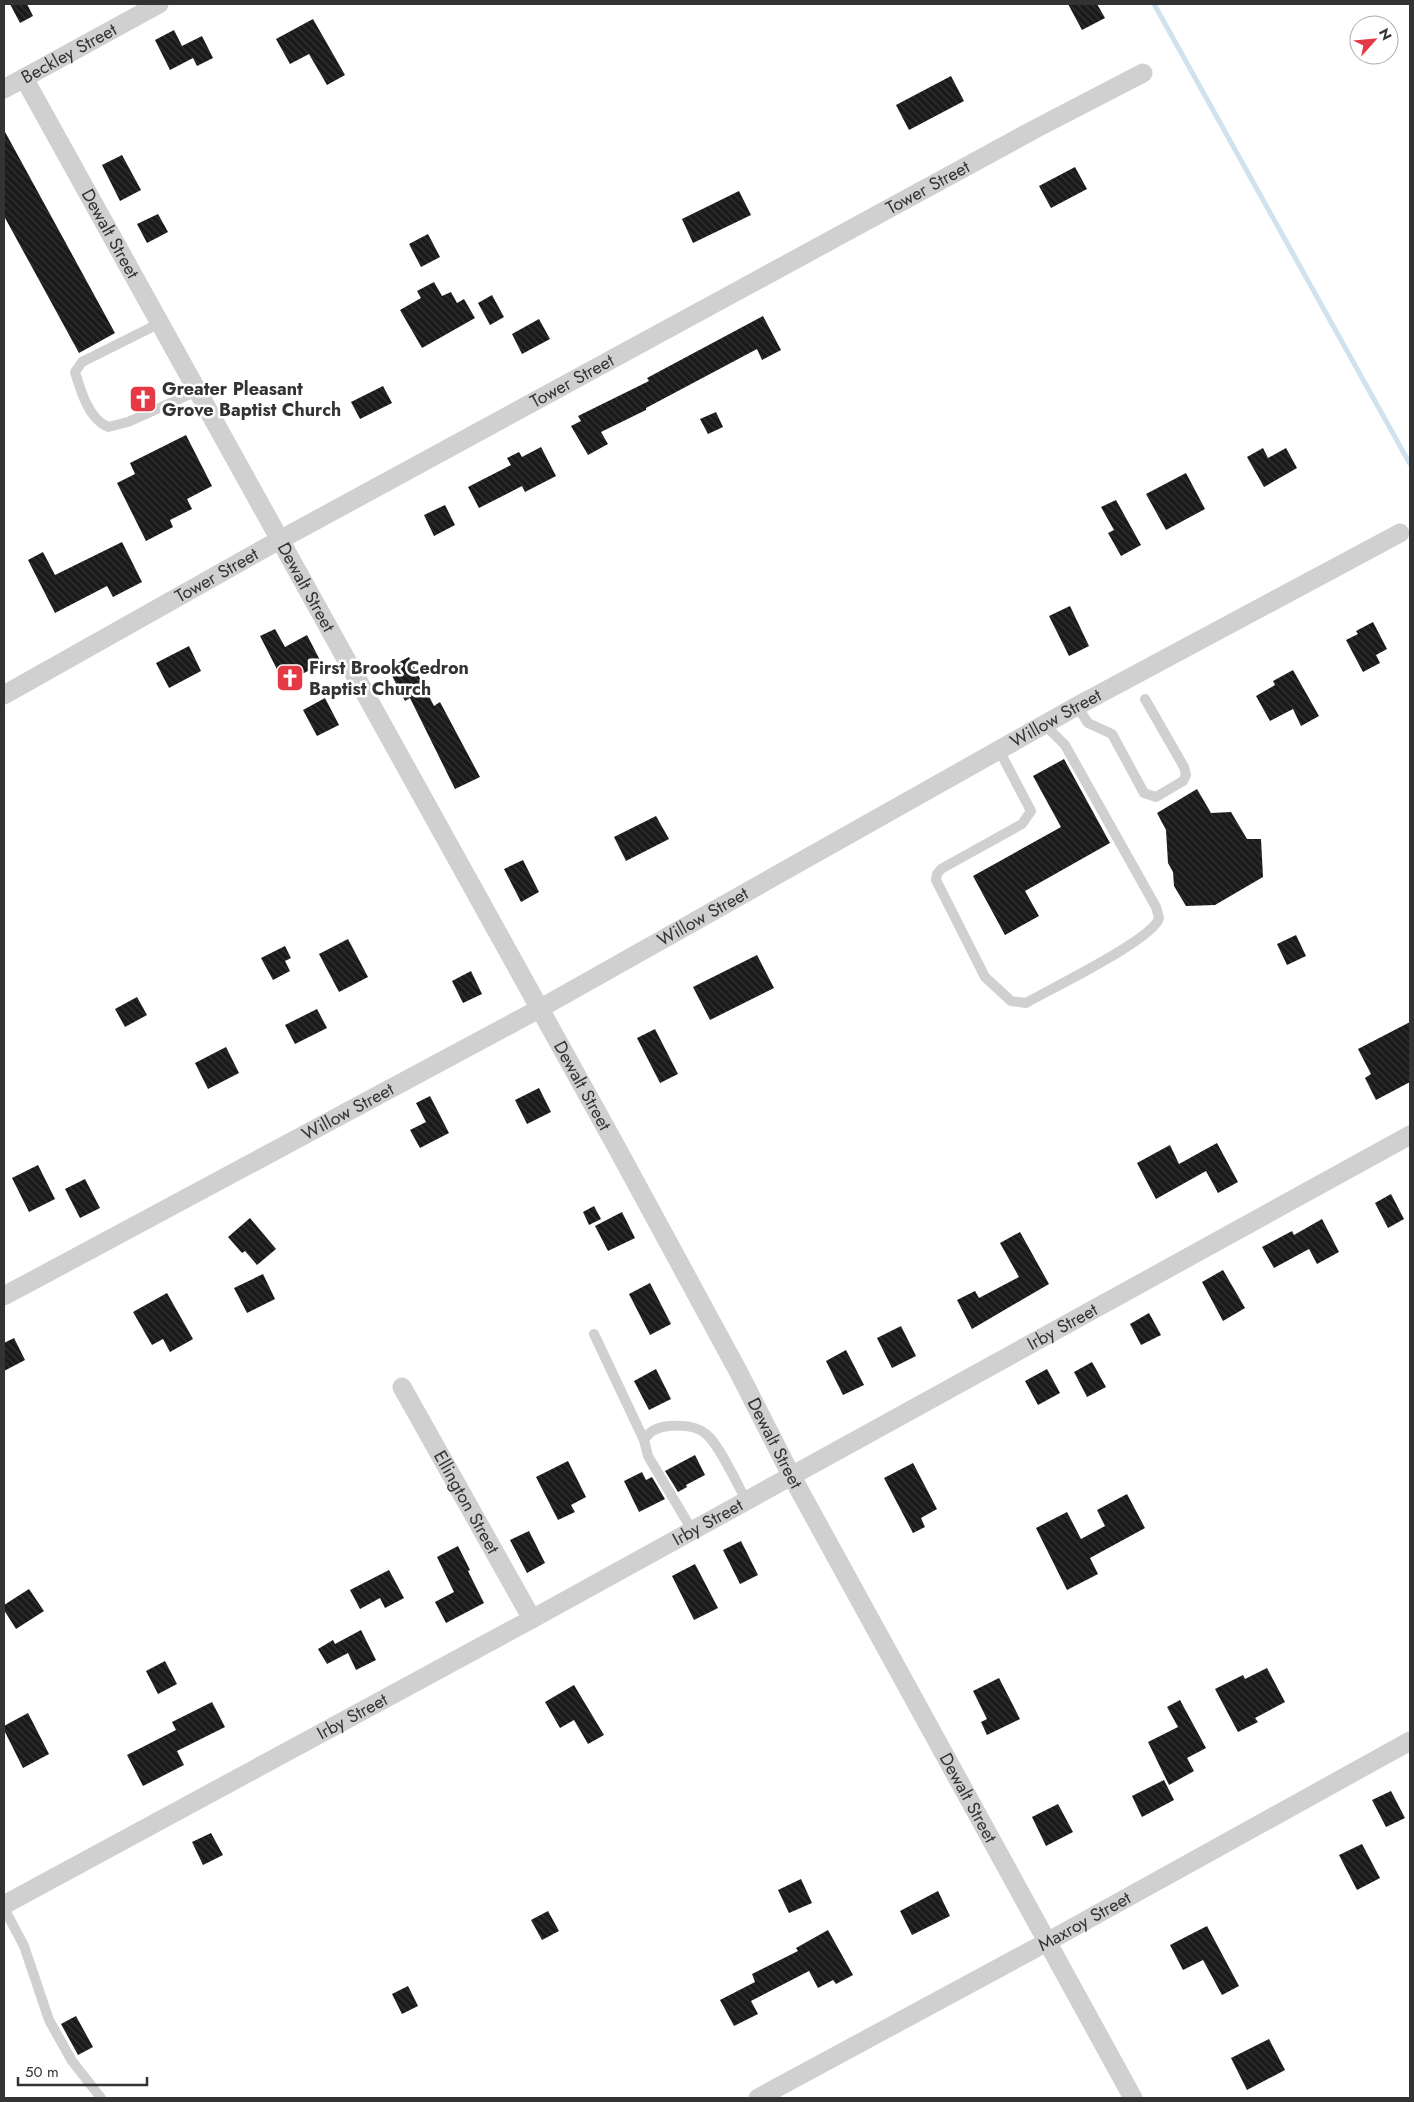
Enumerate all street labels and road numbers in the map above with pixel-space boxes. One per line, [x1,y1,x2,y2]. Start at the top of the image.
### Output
street label: Beckley Street [16,16,122,90]
street label: Tower Street [881,154,975,221]
street label: Dewalt Street [75,184,146,284]
street label: Tower Street [525,347,619,414]
street label: Dewalt Street [271,537,342,637]
street label: Tower Street [170,541,264,609]
street label: Willow Street [1005,682,1107,754]
street label: Willow Street [652,880,754,953]
street label: Dewalt Street [547,1036,618,1136]
street label: Willow Street [297,1076,399,1147]
street label: Irby Street [1022,1296,1103,1357]
street label: Dewalt Street [741,1393,809,1494]
street label: Ellington Street [427,1446,506,1559]
street label: Irby Street [668,1492,748,1552]
street label: Irby Street [312,1686,393,1746]
street label: Dewalt Street [933,1748,1004,1848]
street label: Maxroy Street [1033,1885,1136,1958]

